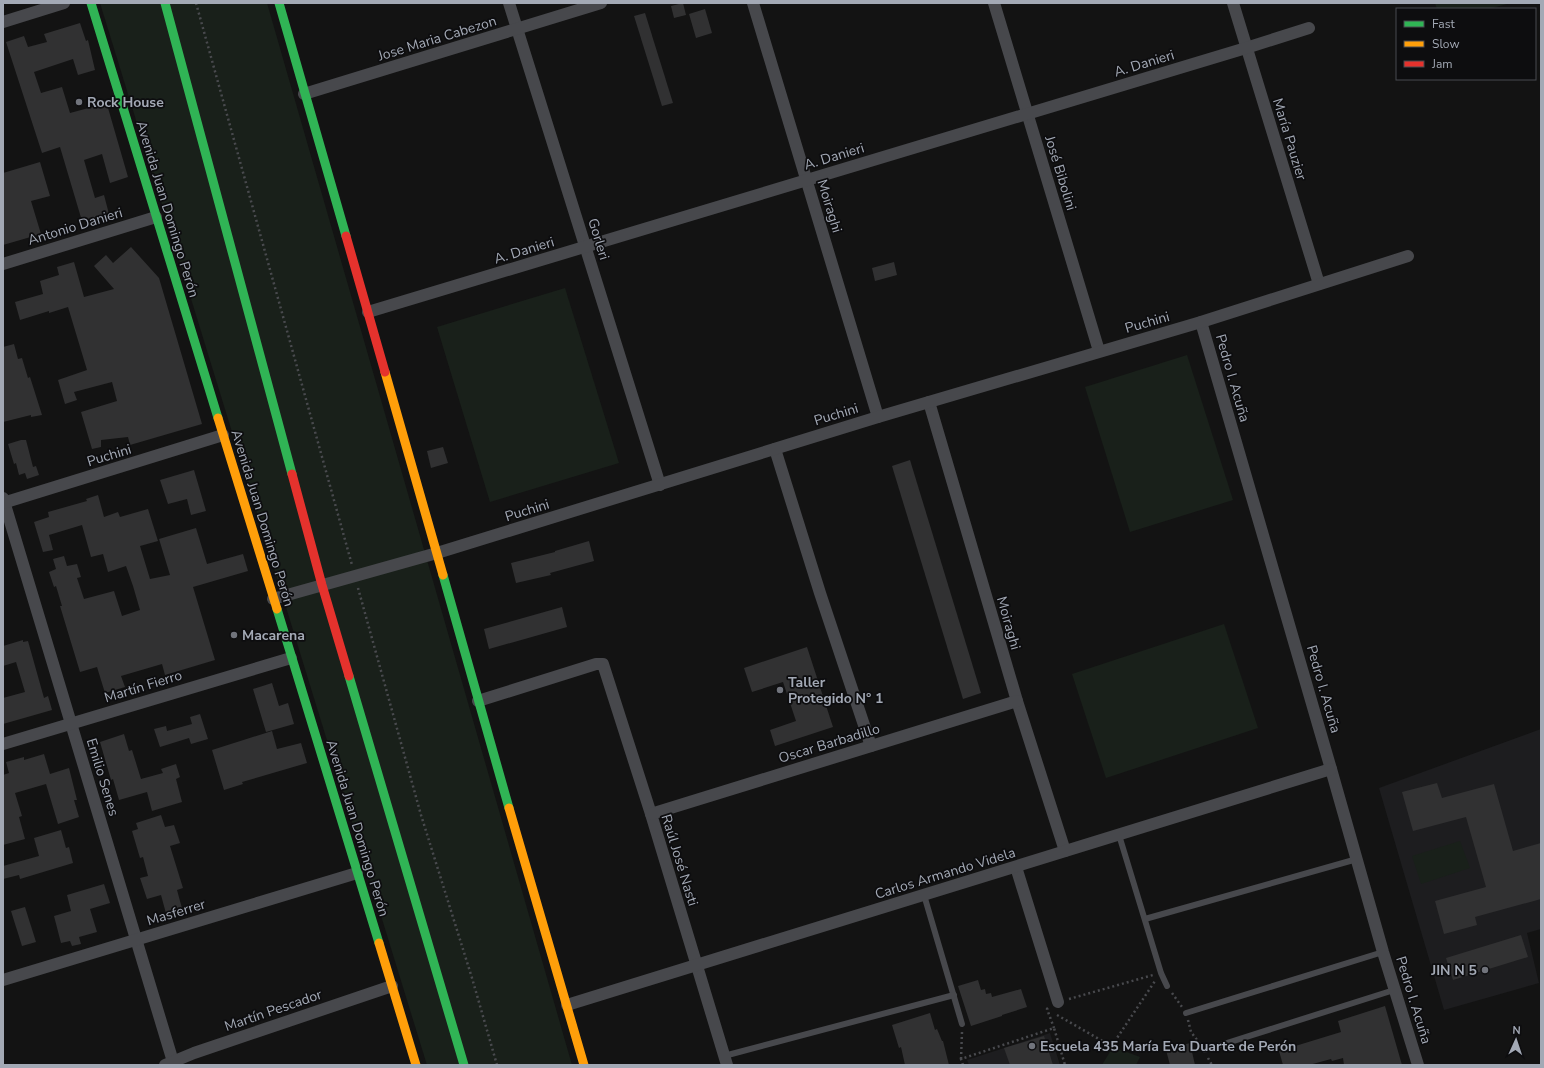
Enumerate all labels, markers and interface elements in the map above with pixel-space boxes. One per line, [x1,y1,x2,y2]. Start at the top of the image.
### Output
legend [1396,8,1536,80]
street label: Jose Maria Cabezon [375,11,499,66]
text: Fast [1432,16,1455,32]
text: Slow [1432,36,1460,52]
street label: A. Danieri [1112,45,1177,82]
text: Jam [1431,56,1453,72]
place label: Rock House [87,93,164,112]
street label: María Pauzier [1268,96,1311,182]
marker: Rock House [74,97,84,107]
street label: Avenida Juan Domingo Perón [132,119,203,300]
street label: José Bibolini [1040,132,1081,213]
street label: A. Danieri [802,138,867,175]
street label: Moiraghi [812,177,847,235]
street label: Antonio Danieri [25,203,125,250]
street label: Gorleri [583,216,614,262]
street label: A. Danieri [492,232,557,269]
street label: Puchini [1123,307,1172,338]
street label: Pedro I. Acuña [1211,332,1254,424]
street label: Puchini [812,399,861,430]
street label: Avenida Juan Domingo Perón [227,428,298,609]
street label: Puchini [85,440,134,471]
street label: Puchini [503,495,552,526]
street label: Moiraghi [992,594,1025,652]
place label: Macarena [242,626,305,645]
marker: Macarena [229,630,239,640]
street label: Pedro I. Acuña [1302,643,1345,735]
street label: Martín Fierro [102,666,185,707]
place label: Taller Protegido N° 1 [788,673,883,708]
marker: Taller Protegido N° 1 [775,685,785,695]
street label: Oscar Barbadillo [776,719,882,768]
street label: Emilio Senes [82,736,123,819]
street label: Avenida Juan Domingo Perón [322,738,393,919]
street label: Raúl José Nasti [657,812,703,908]
street label: Carlos Armando Videla [873,843,1018,904]
street label: Masferrer [144,895,208,930]
street label: Pedro I. Acuña [1391,954,1436,1046]
place label: JIN N 5 [1430,961,1477,980]
marker: JIN N 5 [1480,965,1490,975]
street label: Martín Pescador [222,985,324,1036]
north arrow [1496,1020,1536,1060]
text: N [1512,1023,1521,1038]
place label: Escuela 435 María Eva Duarte de Perón [1040,1037,1296,1056]
marker: Escuela 435 María Eva Duarte de Perón [1027,1041,1037,1051]

